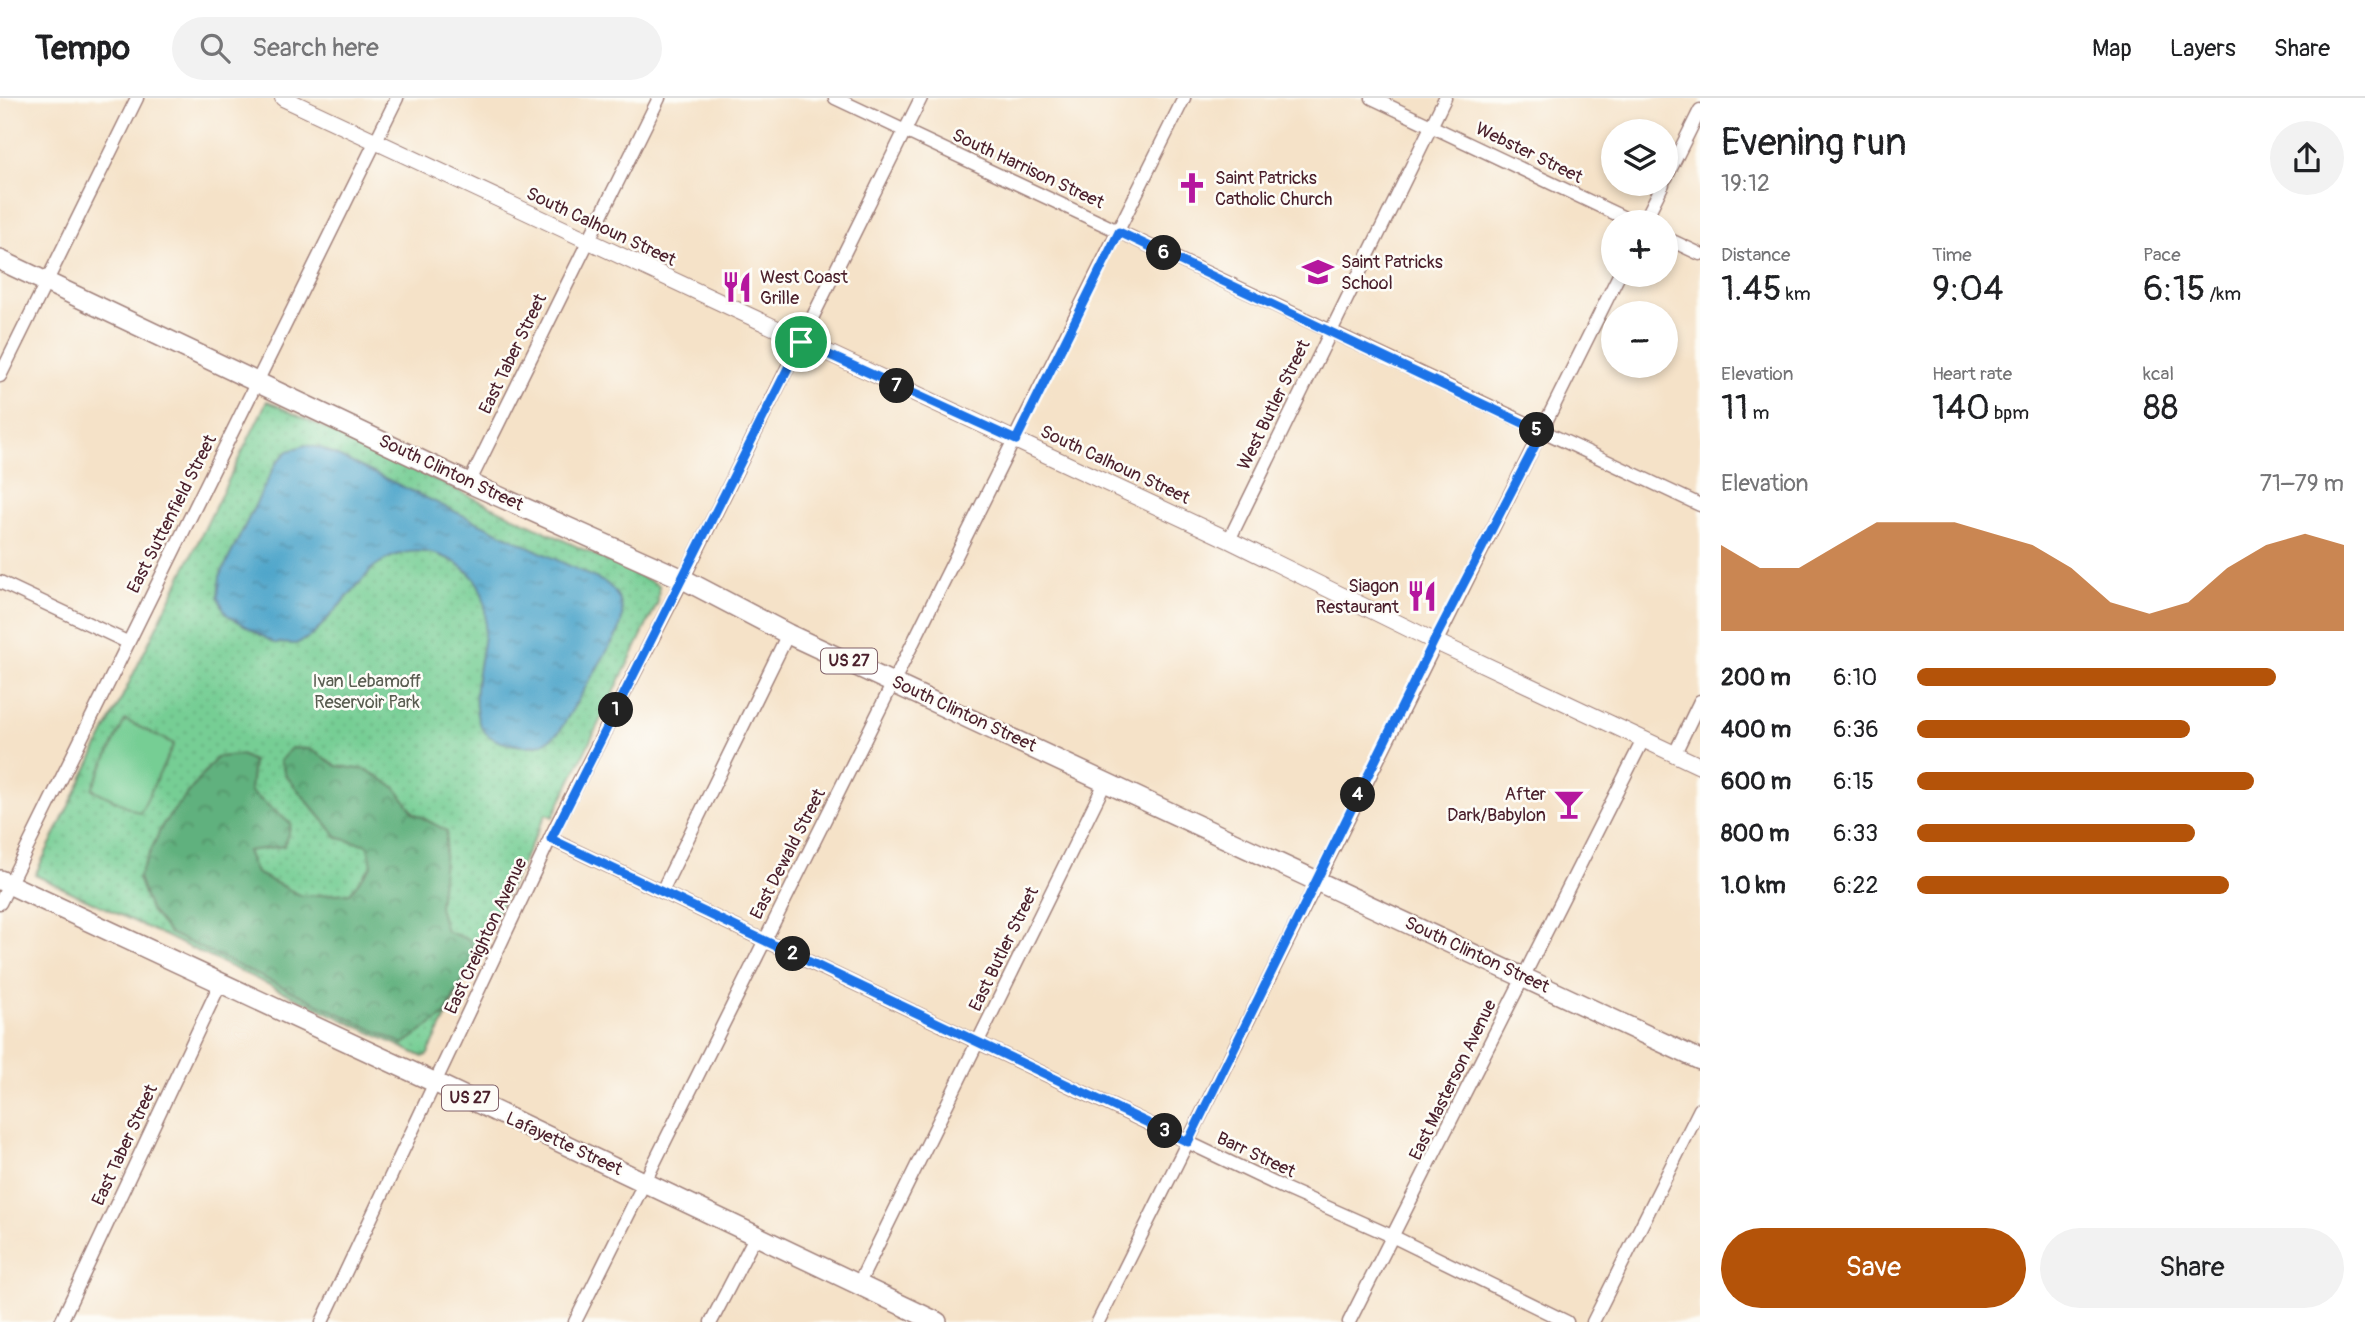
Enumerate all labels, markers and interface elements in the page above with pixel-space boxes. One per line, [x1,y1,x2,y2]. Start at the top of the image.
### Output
search box [172,17,662,80]
text: Tempo [35,28,130,69]
icon: search [196,29,234,67]
text: Search here [252,32,379,64]
text: Map [2092,34,2132,63]
text: Layers [2170,34,2236,63]
text: Share [2274,34,2330,63]
street label: Webster Street [1472,117,1587,189]
map controls [1601,119,1678,378]
button: layers [1601,119,1678,196]
text: Evening run [1721,119,1907,167]
button: share [2270,121,2344,195]
street label: South Harrison Street [948,124,1108,215]
place label: Saint Patricks Catholic Church [1215,167,1332,211]
text: 19:12 [1721,169,1770,198]
church icon: Saint Patricks Catholic Church [1175,171,1209,205]
street label: South Calhoun Street [522,182,680,272]
button: + [1601,210,1678,287]
pin: 6 [1146,236,1182,270]
text: 6 [1158,240,1169,264]
text: Distance [1721,243,1790,267]
text: Time [1932,243,1972,267]
text: Pace [2143,243,2181,267]
place label: Saint Patricks School [1341,251,1443,295]
school or university icon: Saint Patricks School [1301,255,1335,289]
place label: West Coast Grille [760,266,849,310]
text: 1.45 [1721,267,1782,311]
text: 9:04 [1932,267,2004,311]
text: 6:15 [2143,267,2205,311]
restaurant icon: West Coast Grille [720,270,754,304]
text: km [1782,282,1811,306]
text: /km [2205,282,2241,306]
street label: East Taber Street [474,289,552,418]
button: − [1601,301,1678,378]
pin [771,312,831,372]
icon: arrive [782,323,820,361]
street label: West Butler Street [1232,335,1316,474]
text: Elevation [1721,362,1793,386]
text: Heart rate [1932,362,2012,386]
text: kcal [2143,362,2174,386]
pin: 7 [880,368,914,404]
text: 7 [891,373,902,397]
text: 11 [1721,386,1748,430]
text: 140 [1932,386,1990,430]
text: 88 [2143,386,2178,430]
text: m [1748,401,1769,425]
text: bpm [1990,401,2029,425]
pin: 5 [1520,412,1554,448]
text: 5 [1531,417,1542,441]
street label: South Calhoun Street [1036,420,1194,510]
street label: South Clinton Street [375,429,528,517]
street label: East Suttenfield Street [122,430,222,597]
text: Elevation [1721,469,1809,498]
text: 71–79 m [2260,469,2344,498]
place label: Siagon Restaurant [1316,575,1400,619]
restaurant icon: Siagon Restaurant [1405,579,1439,613]
road number: US 27 [821,648,877,674]
text: 200 m [1721,663,1791,692]
text: 6:10 [1833,663,1877,692]
park label: Ivan Lebamoff Reservoir Park [313,670,422,714]
street label: South Clinton Street [888,670,1041,758]
pin: 1 [598,692,634,728]
text: 1 [612,697,619,721]
text: 400 m [1721,715,1791,744]
text: 6:36 [1833,715,1879,744]
text: 600 m [1721,767,1791,796]
text: 6:15 [1833,767,1874,796]
pin: 4 [1340,778,1376,812]
text: 4 [1352,782,1363,806]
place label: After Dark/Babylon [1447,783,1547,827]
street label: East Dewald Street [745,784,831,923]
bar icon: After Dark/Babylon [1552,787,1586,821]
text: 800 m [1721,819,1789,848]
text: 6:33 [1833,819,1878,848]
street label: East Creighton Avenue [440,854,532,1018]
text: 1.0 km [1721,871,1786,900]
text: 6:22 [1833,871,1878,900]
street label: East Butler Street [964,882,1044,1015]
street label: South Clinton Street [1401,911,1554,999]
pin: 2 [776,936,810,972]
text: 2 [787,941,798,965]
street label: East Masterson Avenue [1404,996,1502,1164]
street label: East Taber Street [87,1080,163,1209]
road number: US 27 [442,1086,498,1110]
street label: Lafayette Street [502,1107,627,1181]
pin: 3 [1148,1114,1182,1148]
text: 3 [1159,1118,1170,1142]
street label: Barr Street [1213,1127,1300,1184]
button: Save [1721,1228,2026,1308]
button: Share [2040,1228,2344,1308]

